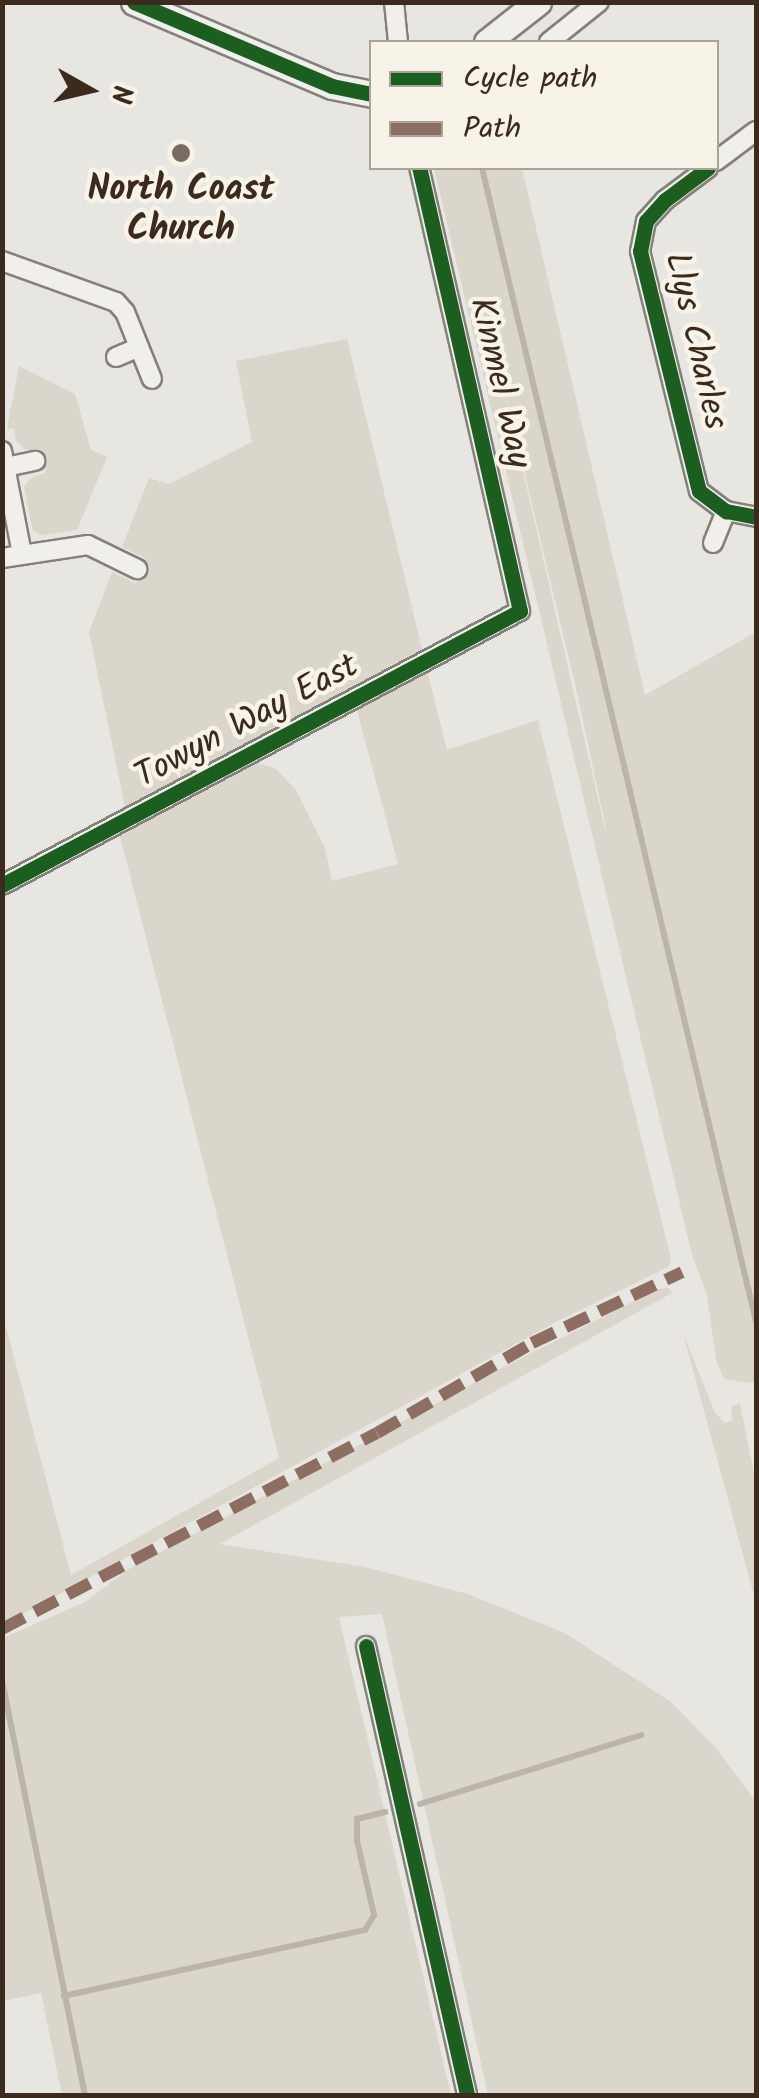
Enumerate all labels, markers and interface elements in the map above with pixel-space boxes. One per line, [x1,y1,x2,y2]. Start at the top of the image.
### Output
north arrow [40,40,140,140]
legend [369,40,719,170]
text: Cycle path [463,55,597,103]
text: N [97,82,144,106]
text: Path [463,105,521,153]
marker: North Coast Church [170,142,192,164]
place label: North Coast Church [87,169,275,251]
street label: Llys Charles [654,249,736,433]
street label: Kinmel Way [459,293,539,473]
street label: Towyn Way East [128,646,366,798]

